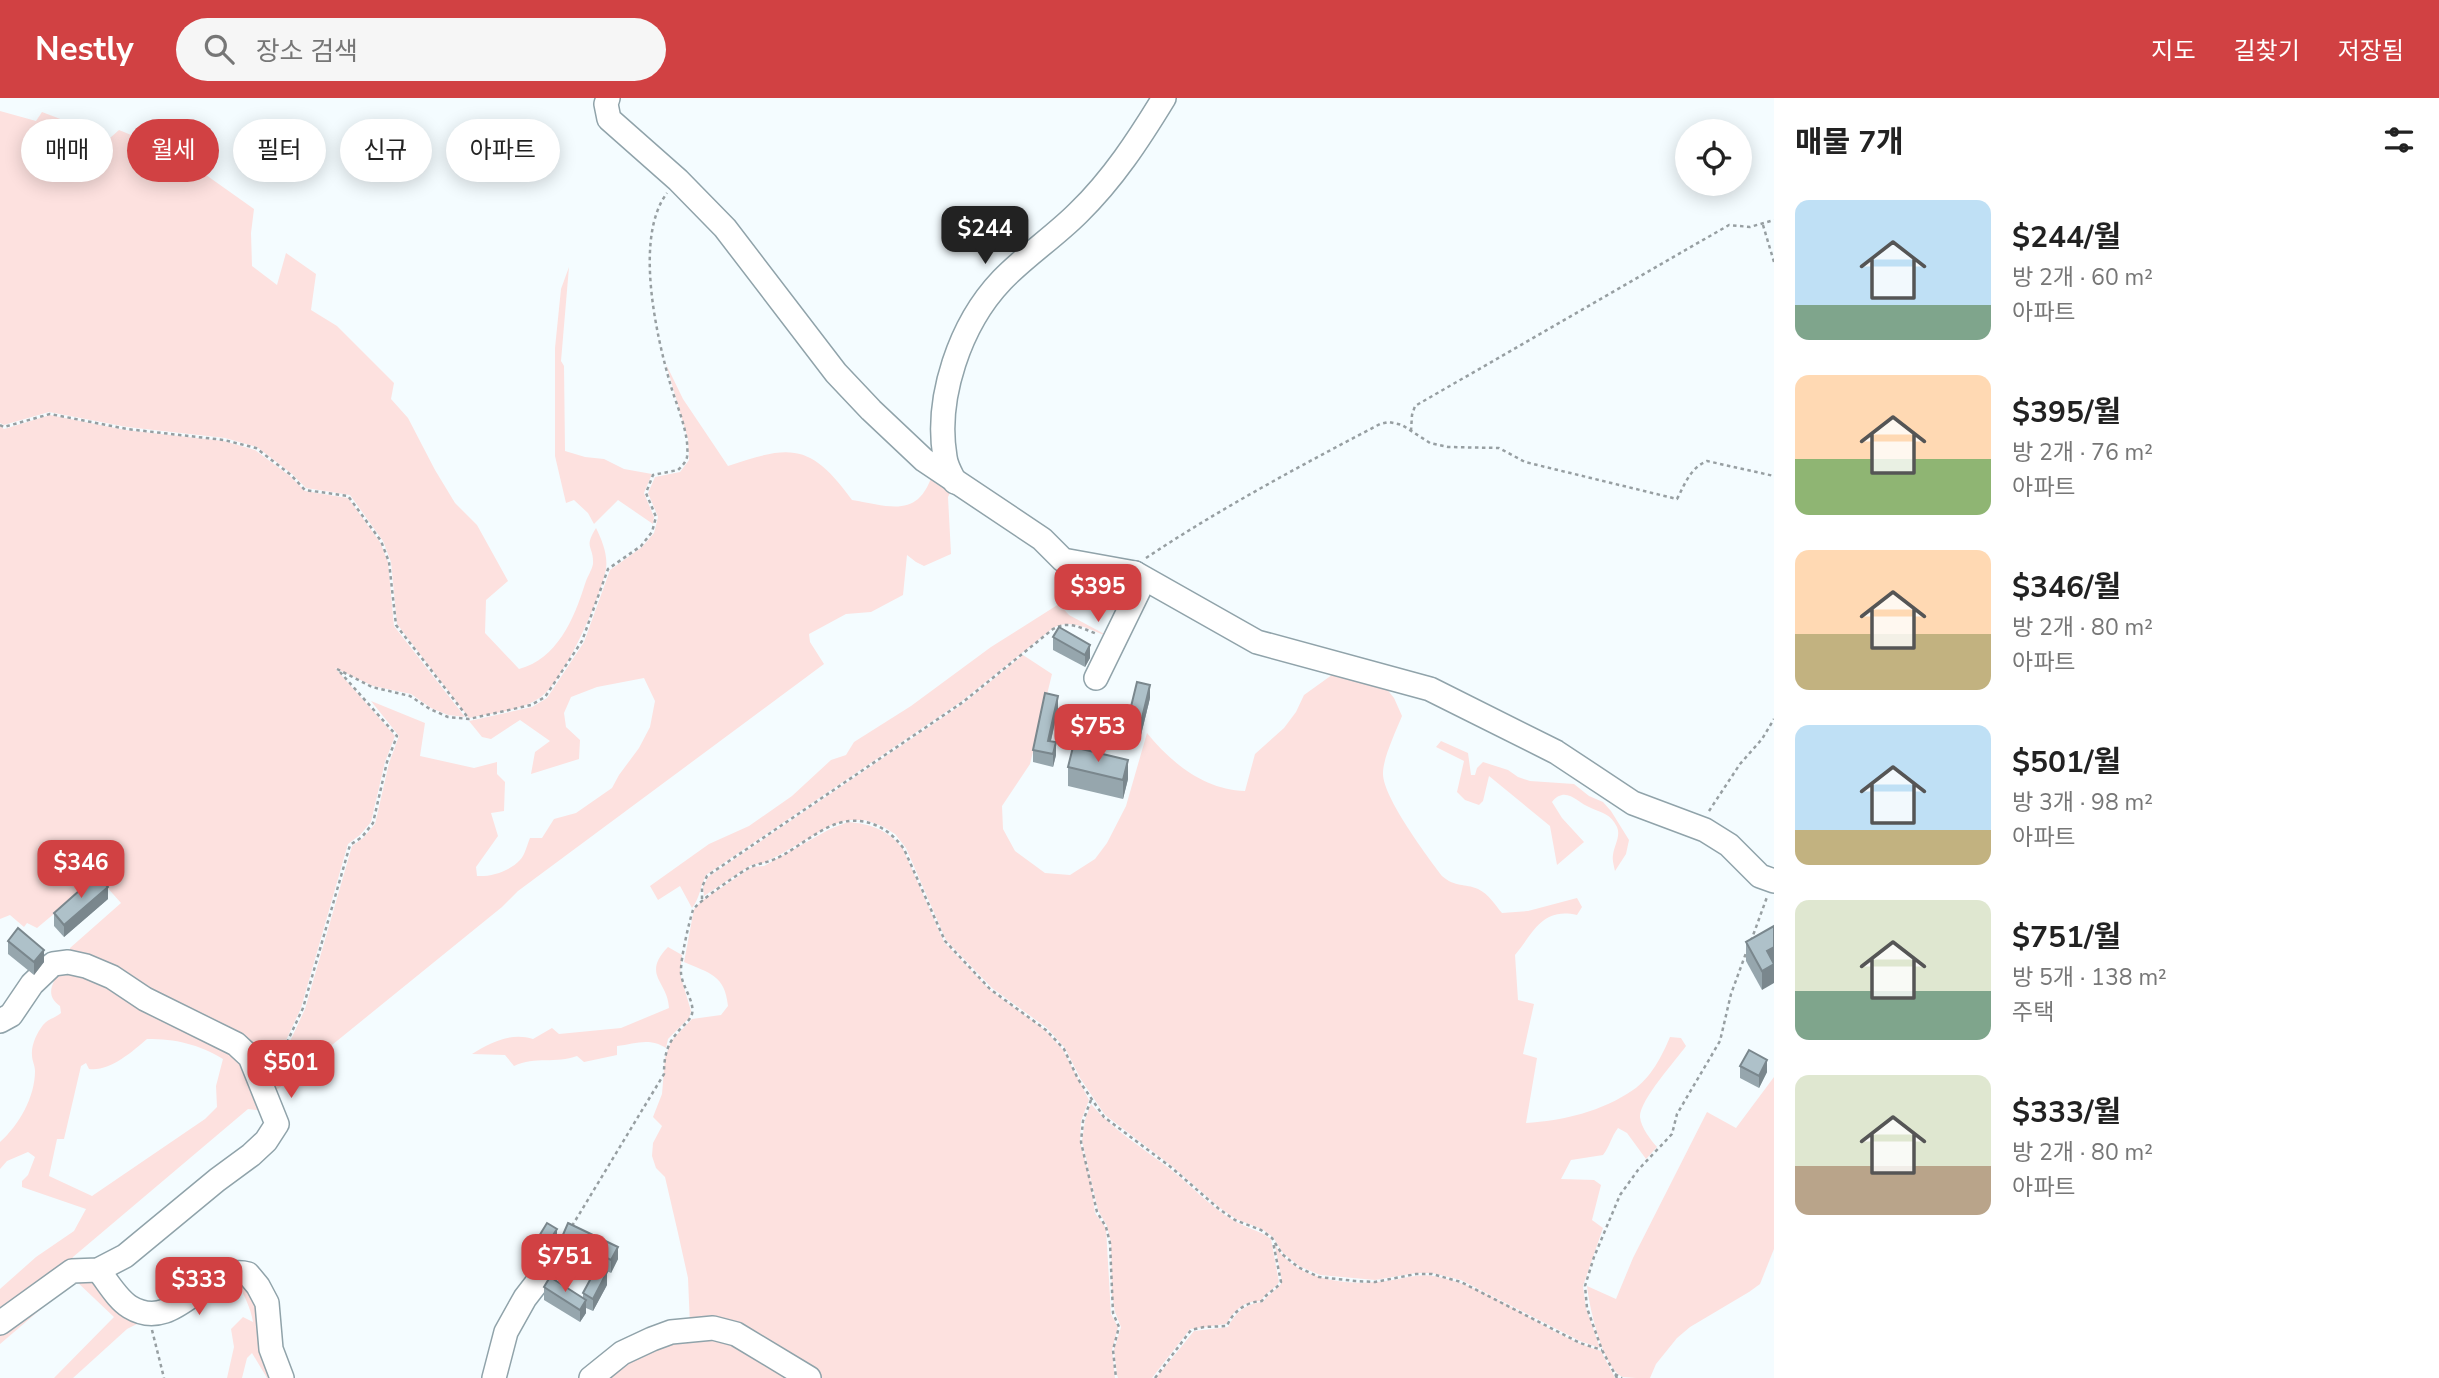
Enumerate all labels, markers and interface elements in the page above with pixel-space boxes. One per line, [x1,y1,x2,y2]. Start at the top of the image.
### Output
search box [176,18,666,81]
text: Nestly [35,27,134,72]
icon: search [200,30,238,68]
text: 장소 검색 [256,34,358,69]
text: 지도 [2151,35,2196,67]
text: 길찾기 [2234,35,2300,67]
text: 저장됨 [2338,35,2404,67]
chip: 매매 [21,119,113,182]
chip: 월세 [127,119,219,182]
chip: 필터 [233,119,326,182]
chip: 신규 [340,119,432,182]
chip: 아파트 [446,119,560,182]
map controls [1675,119,1752,196]
button: locate [1675,119,1752,196]
icon: filters [2380,121,2418,159]
text: 매물 7개 [1795,122,1904,163]
pin: $244 [944,206,1026,266]
text: $244 [957,213,1013,244]
text: $244/월 [2012,217,2121,258]
icon: home [1851,228,1935,312]
text: 방 2개 · 60 m² [2012,262,2153,293]
text: 아파트 [2012,297,2075,328]
text: $395/월 [2012,392,2121,433]
icon: home [1851,403,1935,487]
text: 방 2개 · 76 m² [2012,437,2153,468]
text: 아파트 [2012,472,2075,503]
pin: $395 [1057,564,1139,624]
text: $346/월 [2012,567,2121,608]
text: $395 [1070,571,1126,602]
icon: home [1851,578,1935,662]
text: 방 2개 · 80 m² [2012,612,2153,643]
text: 아파트 [2012,647,2075,678]
pin: $753 [1057,704,1139,764]
text: $753 [1070,711,1126,742]
text: $501/월 [2012,742,2121,783]
icon: home [1851,753,1935,837]
text: 방 3개 · 98 m² [2012,787,2153,818]
text: 아파트 [2012,822,2075,853]
pin: $346 [40,840,122,900]
text: $346 [53,847,109,878]
text: $751/월 [2012,917,2121,958]
icon: home [1851,928,1935,1012]
text: 방 5개 · 138 m² [2012,962,2167,993]
text: 주택 [2012,997,2054,1028]
pin: $501 [250,1040,332,1100]
text: $501 [263,1047,319,1078]
text: $333/월 [2012,1092,2121,1133]
icon: home [1851,1103,1935,1187]
text: 방 2개 · 80 m² [2012,1137,2153,1168]
text: 아파트 [2012,1172,2075,1203]
pin: $751 [524,1234,606,1294]
text: $751 [537,1241,593,1272]
pin: $333 [158,1258,240,1317]
text: $333 [171,1264,227,1295]

